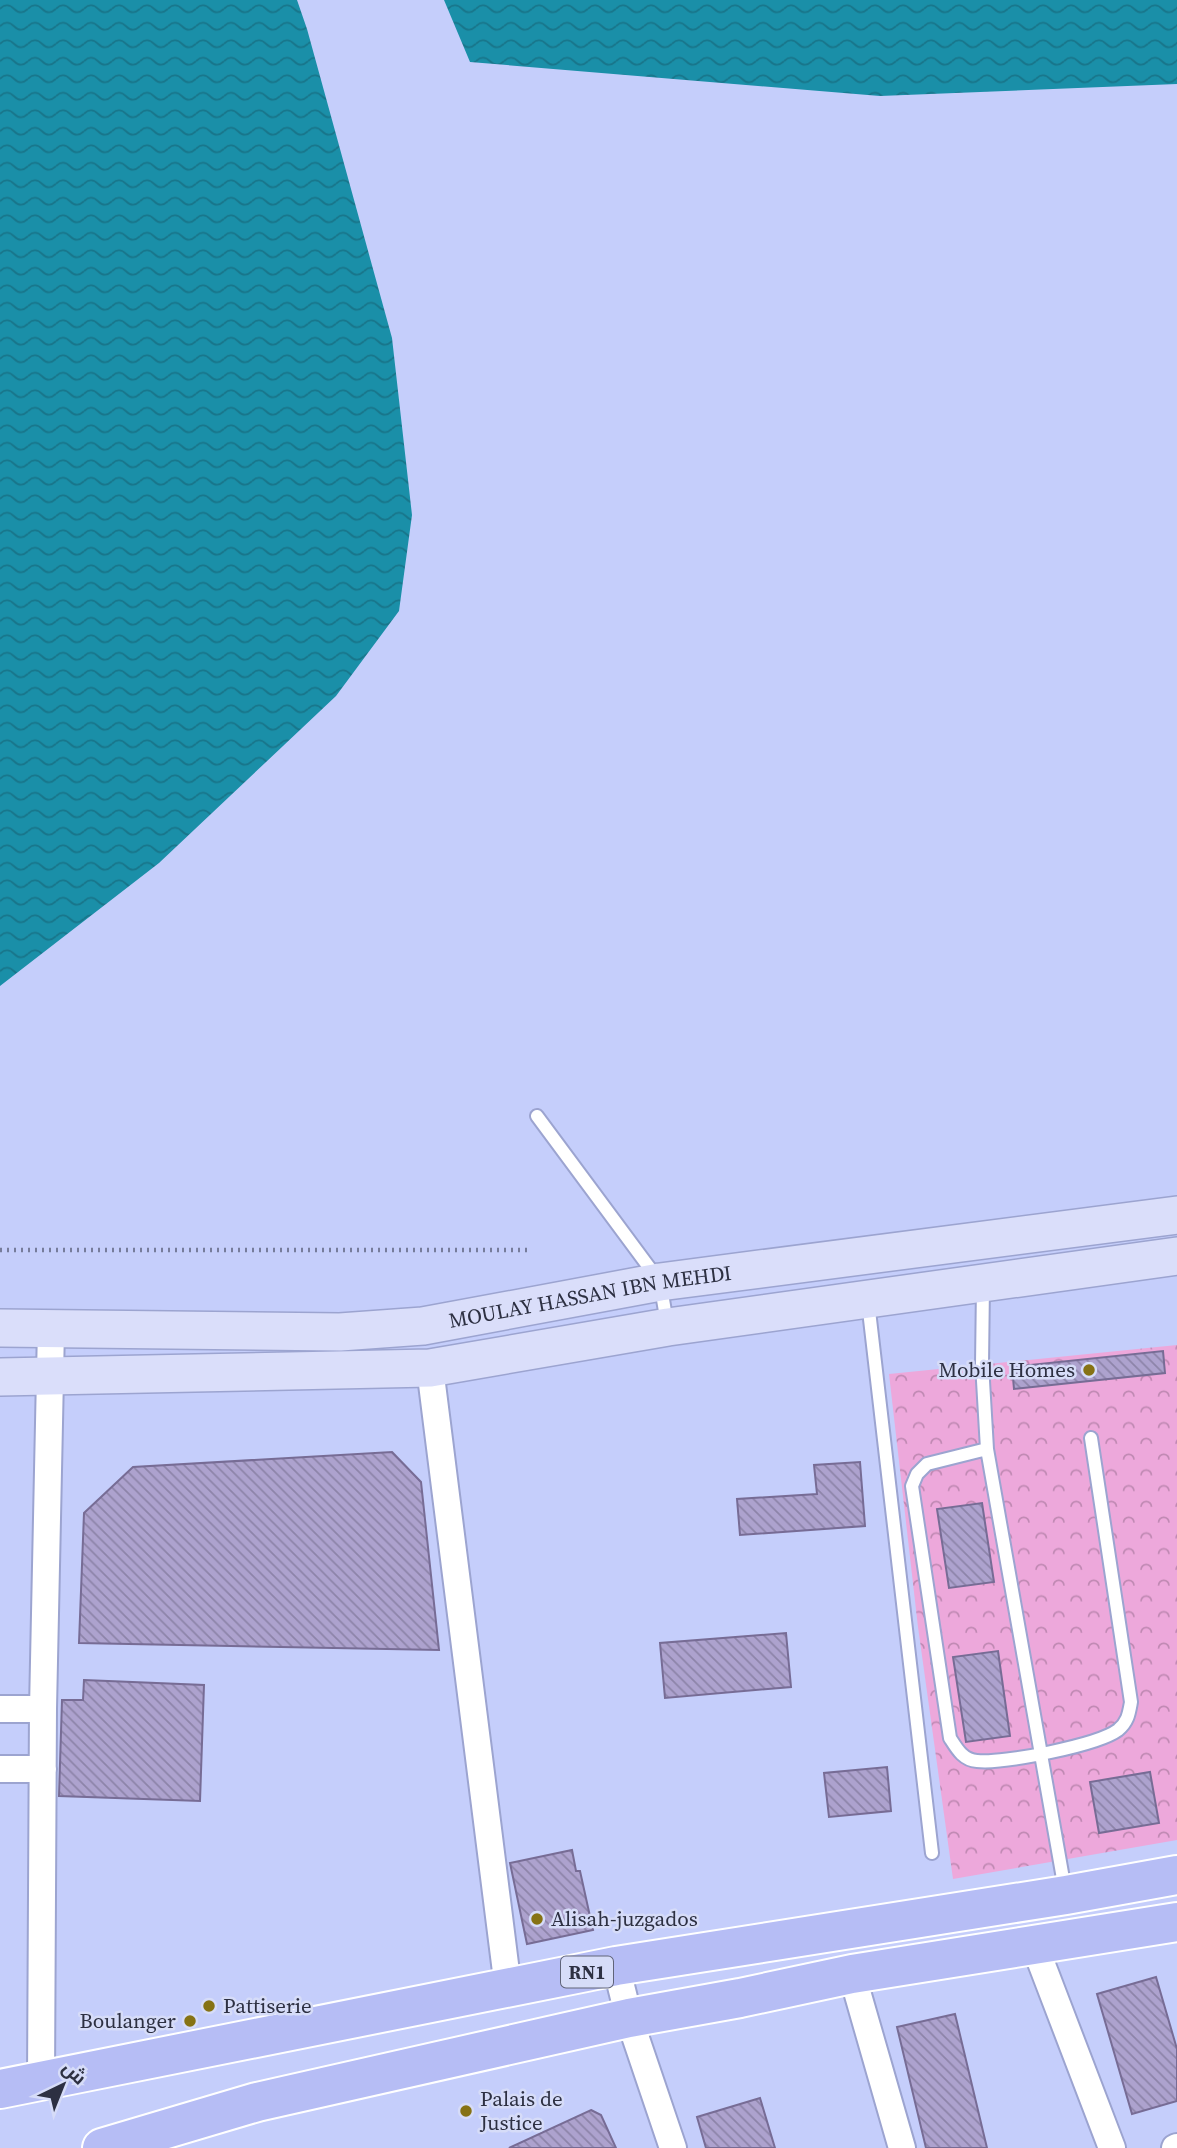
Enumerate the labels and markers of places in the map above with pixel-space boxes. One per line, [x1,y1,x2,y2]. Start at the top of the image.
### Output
place label: Mobile Homes [939,1355,1075,1384]
marker: Mobile Homes [1081,1362,1097,1378]
place label: Alisah-juzgados [551,1904,698,1933]
marker: Alisah-juzgados [529,1911,545,1927]
place label: Pattiserie [223,1991,312,2020]
marker: Pattiserie [201,1998,217,2014]
place label: Boulanger [80,2006,176,2035]
marker: Boulanger [182,2013,198,2029]
place label: Palais de Justice [479,2084,563,2137]
marker: Palais de Justice [458,2103,474,2119]

